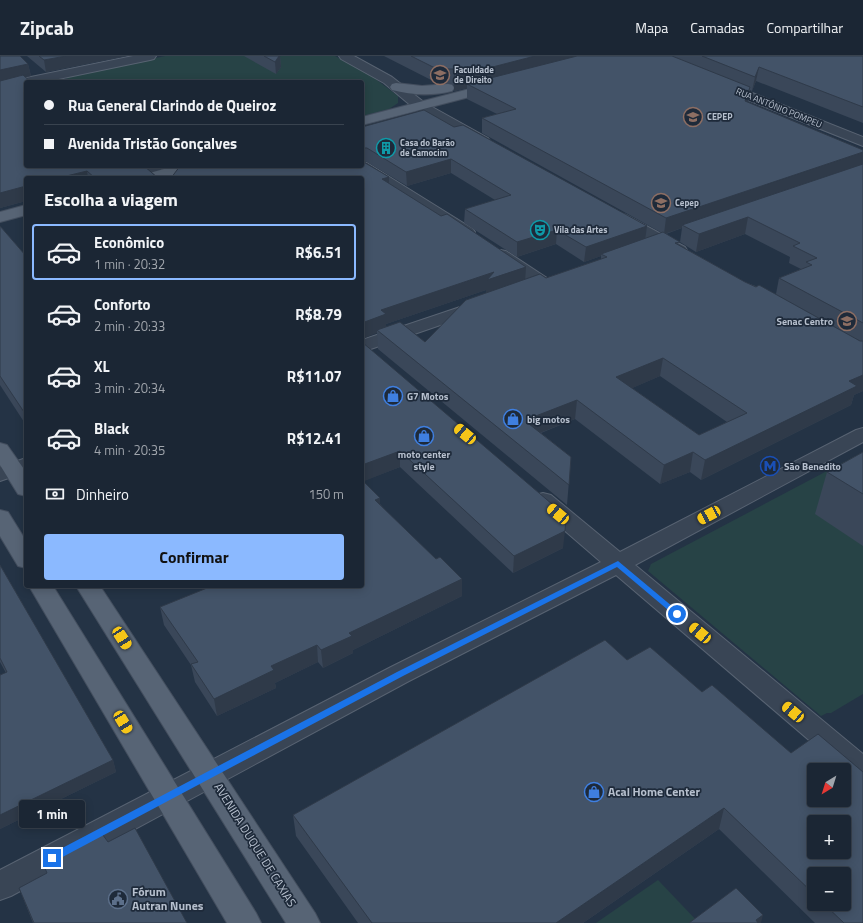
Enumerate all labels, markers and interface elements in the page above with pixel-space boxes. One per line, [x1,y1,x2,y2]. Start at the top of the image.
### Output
text: Zipcab [20,13,74,42]
text: Mapa [635,17,668,38]
text: Camadas [690,17,745,38]
text: Compartilhar [767,17,843,38]
place label: Faculdade de Direito [454,63,494,86]
school or university icon: Faculdade de Direito [429,64,451,86]
street label: RUA ANTÔNIO POMPEU [734,84,824,131]
text: Rua General Clarindo de Queiroz [68,94,276,117]
school or university icon: CEPEP [682,106,704,128]
place label: CEPEP [707,110,733,123]
text: Avenida Tristão Gonçalves [68,132,237,155]
place label: Casa do Barão de Camocim [400,136,455,159]
building icon: Casa do Barão de Camocim [375,137,397,159]
text: Escolha a viagem [44,186,178,213]
school or university icon: Cepep [650,192,672,214]
place label: Cepep [675,196,699,209]
theatre icon: Vila das Artes [529,219,551,241]
place label: Vila das Artes [554,223,607,236]
text: Econômico [94,231,164,254]
icon: car [46,234,82,270]
text: R$6.51 [295,241,342,264]
text: 1 min · 20:32 [94,254,165,274]
text: Conforto [94,293,151,316]
icon: car [46,296,82,332]
text: R$8.79 [295,303,342,326]
school or university icon: Senac Centro [836,310,858,332]
place label: Senac Centro [777,314,833,329]
text: 2 min · 20:33 [94,316,165,336]
text: XL [94,355,110,378]
icon: car [46,358,82,394]
text: R$11.07 [287,365,342,388]
text: 3 min · 20:34 [94,378,165,398]
shop icon: G7 Motos [382,385,404,407]
place label: G7 Motos [407,389,449,404]
shop icon: big motos [502,408,524,430]
place label: big motos [527,412,570,427]
text: Black [94,417,129,440]
icon: car [46,420,82,456]
car [452,422,478,446]
shop icon: moto center style [413,425,435,447]
text: R$12.41 [287,427,342,450]
text: 4 min · 20:35 [94,440,165,460]
place label: moto center style [398,447,450,474]
metro station icon: São Benedito [759,455,781,477]
place label: São Benedito [784,459,841,474]
icon: cash [44,483,66,505]
text: Dinheiro [76,483,129,506]
text: 150 m [308,484,344,504]
car [545,502,571,526]
car [696,504,722,526]
button: Confirmar [44,534,344,580]
route start [668,605,686,623]
car [687,621,713,645]
car [110,625,134,651]
car [780,700,806,724]
car [112,709,134,735]
north arrow [807,763,851,807]
map controls [807,763,851,911]
street label: AVENIDA DUQUE DE CAXIAS [209,779,301,910]
shop icon: Acal Home Center [583,781,605,803]
place label: Acal Home Center [608,782,700,801]
callout: 1 min [19,800,85,828]
text: 1 min [36,804,68,824]
button: + [807,815,851,859]
route end [43,849,61,867]
button: − [807,867,851,911]
place label: Fórum Autran Nunes [132,882,204,915]
public building icon: Fórum Autran Nunes [107,888,129,910]

